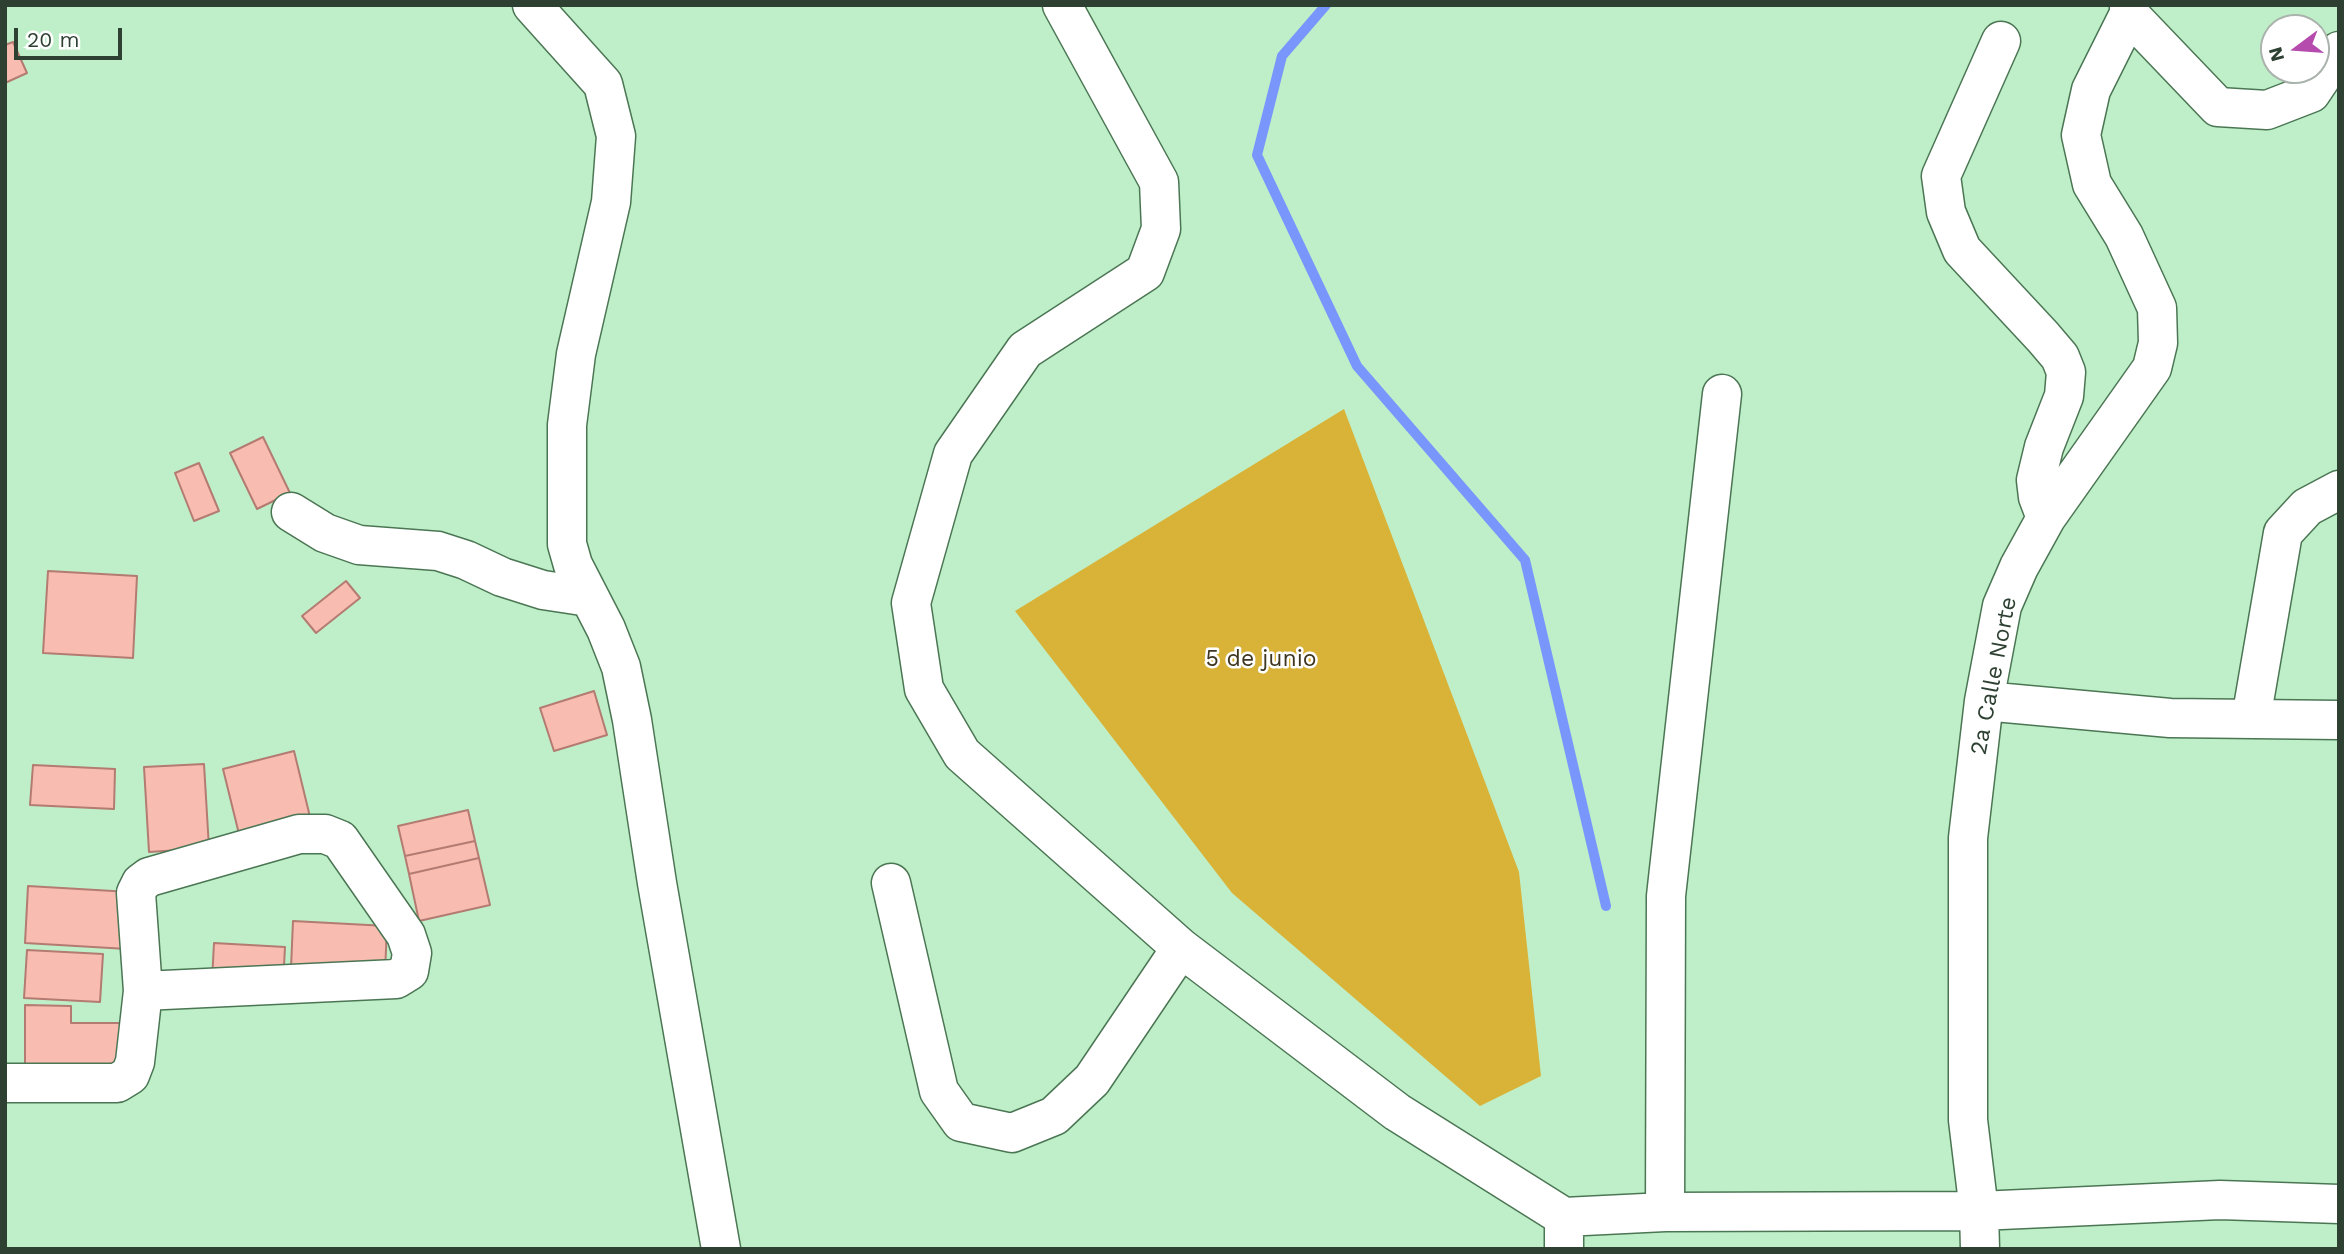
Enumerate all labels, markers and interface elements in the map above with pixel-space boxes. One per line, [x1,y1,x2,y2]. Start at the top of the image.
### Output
scale bar [18,14,126,58]
north arrow [2260,14,2330,84]
text: 20 m [27,27,79,52]
text: N [2263,44,2289,64]
street label: 2a Calle Norte [1965,595,2023,757]
park label: 5 de junio [1205,645,1317,673]

